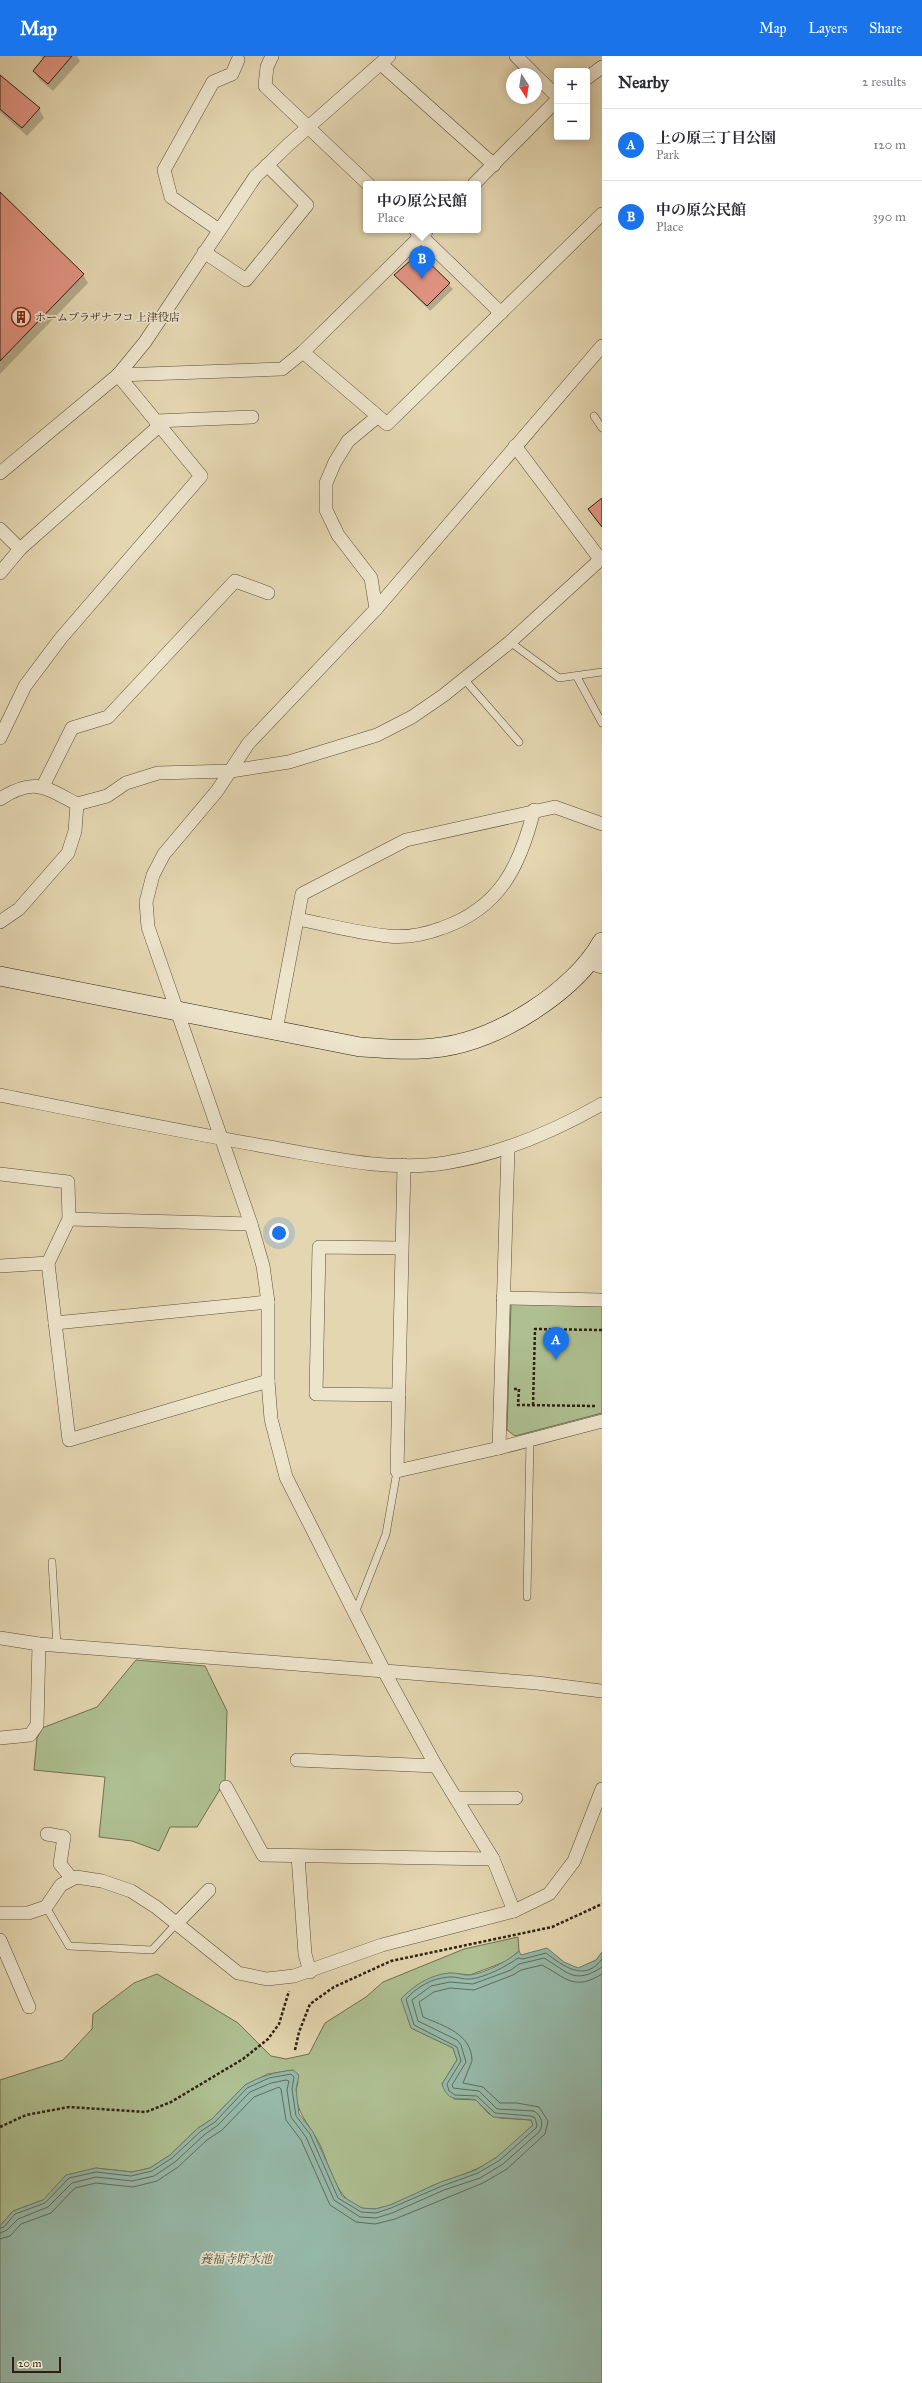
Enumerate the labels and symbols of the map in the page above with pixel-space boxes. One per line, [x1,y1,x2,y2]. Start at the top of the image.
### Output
north arrow [506,68,542,104]
pin: B [409,246,435,279]
building icon: ホームプラザナフコ 上津役店 [10,306,32,328]
place label: ホームプラザナフコ 上津役店 [35,311,180,324]
your location [269,1223,289,1243]
pin: A [543,1327,569,1360]
water label: 養福寺貯水池 [200,2252,274,2266]
scale bar [12,2355,61,2374]

